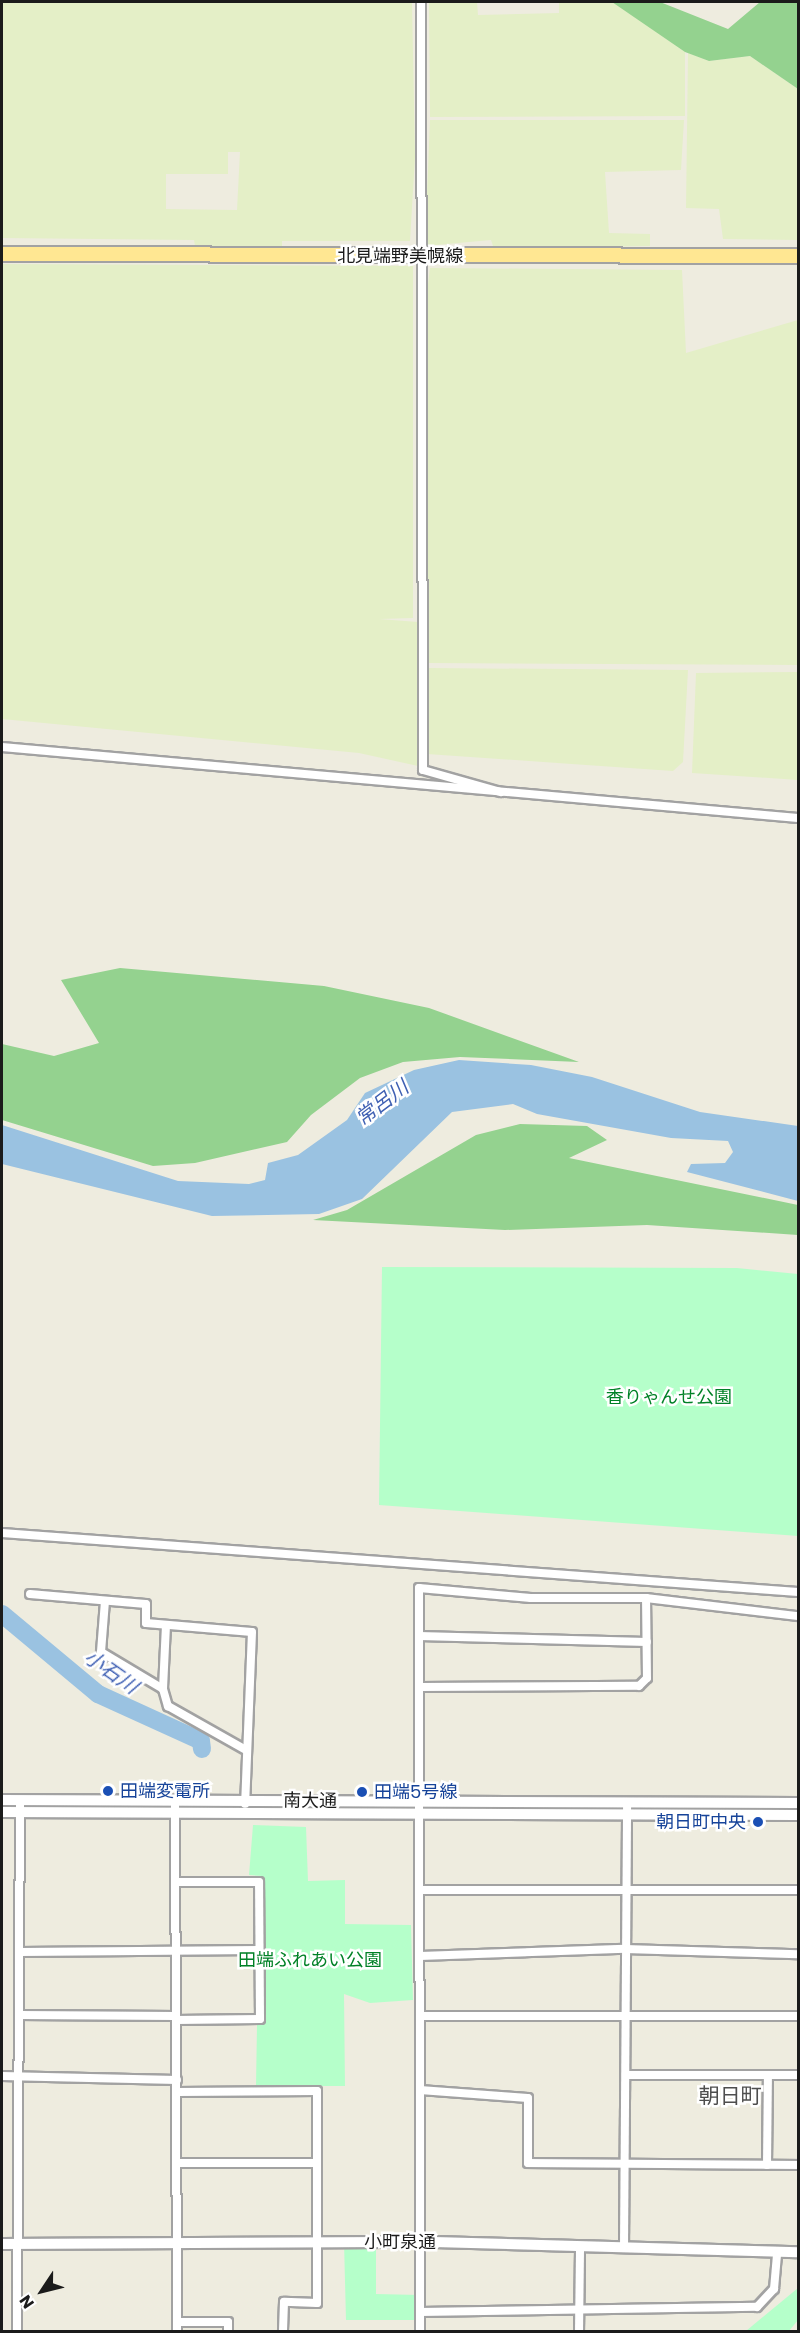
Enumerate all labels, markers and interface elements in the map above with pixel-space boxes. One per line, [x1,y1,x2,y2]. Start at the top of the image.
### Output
street label: 北見端野美幌線 [337,245,463,267]
water label: 常呂川 [351,1075,413,1131]
park label: 香りゃんせ公園 [606,1386,732,1408]
water label: 小石川 [80,1645,142,1699]
place label: 田端変電所 [120,1780,210,1802]
place label: 田端5号線 [374,1781,457,1803]
marker: 田端変電所 [101,1784,115,1798]
marker: 田端5号線 [355,1785,369,1799]
street label: 南大通 [283,1790,337,1812]
place label: 朝日町中央 [656,1811,746,1833]
marker: 朝日町中央 [751,1815,765,1829]
park label: 田端ふれあい公園 [238,1949,382,1971]
district label: 朝日町 [699,2083,761,2109]
street label: 小町泉通 [364,2231,436,2253]
north arrow [12,2261,72,2321]
text: N [14,2290,40,2313]

